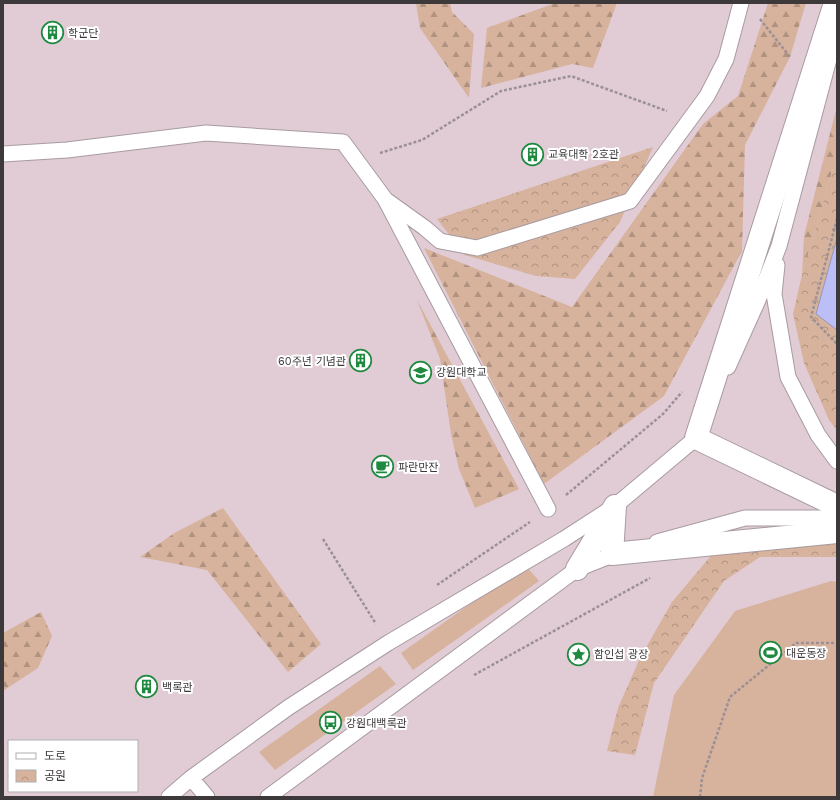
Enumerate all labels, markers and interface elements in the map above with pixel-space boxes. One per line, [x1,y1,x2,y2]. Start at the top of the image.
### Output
building icon: 학군단 [39,20,65,46]
place label: 학군단 [68,27,98,40]
building icon: 교육대학 2호관 [520,141,546,167]
place label: 교육대학 2호관 [548,148,619,161]
building icon: 60주년 기념관 [348,348,374,374]
place label: 60주년 기념관 [278,355,346,368]
school or university icon: 강원대학교 [407,359,433,385]
place label: 강원대학교 [436,366,487,379]
cafe icon: 파란만잔 [370,454,396,480]
place label: 파란만잔 [398,461,438,474]
sports icon: 대운동장 [758,640,784,666]
place icon: 함인섭 광장 [565,641,591,667]
place label: 대운동장 [786,647,826,660]
place label: 함인섭 광장 [594,648,648,661]
building icon: 백록관 [133,674,159,700]
place label: 백록관 [162,681,192,694]
bus stop icon: 강원대백록관 [317,710,343,736]
place label: 강원대백록관 [346,717,407,730]
legend [8,740,138,792]
text: 도로 [44,749,66,763]
text: 공원 [44,769,66,783]

